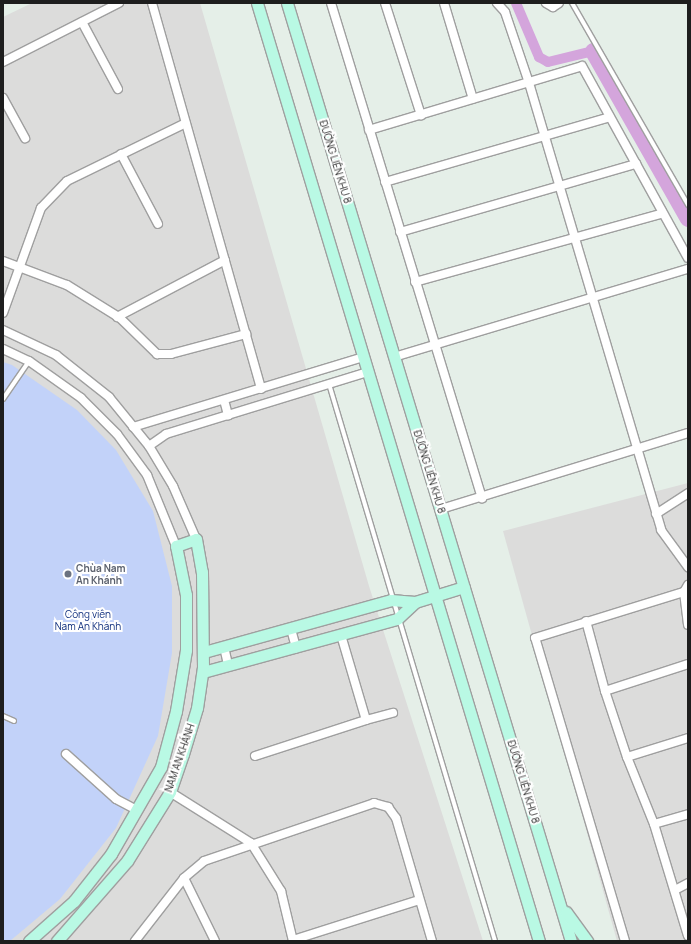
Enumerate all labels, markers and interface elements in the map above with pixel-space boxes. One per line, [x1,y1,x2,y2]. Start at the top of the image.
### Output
street label: ĐƯỜNG LIÊN KHU 8 [317,119,353,205]
street label: ĐƯỜNG LIÊN KHU 8 [411,429,447,515]
place label: Chùa Nam An Khánh [76,562,126,586]
marker: Chùa Nam An Khánh [63,569,73,579]
park label: Công viên Nam An Khánh [55,608,121,632]
street label: NAM AN KHÁNH [163,722,197,794]
street label: ĐƯỜNG LIÊN KHU 8 [505,739,541,825]

